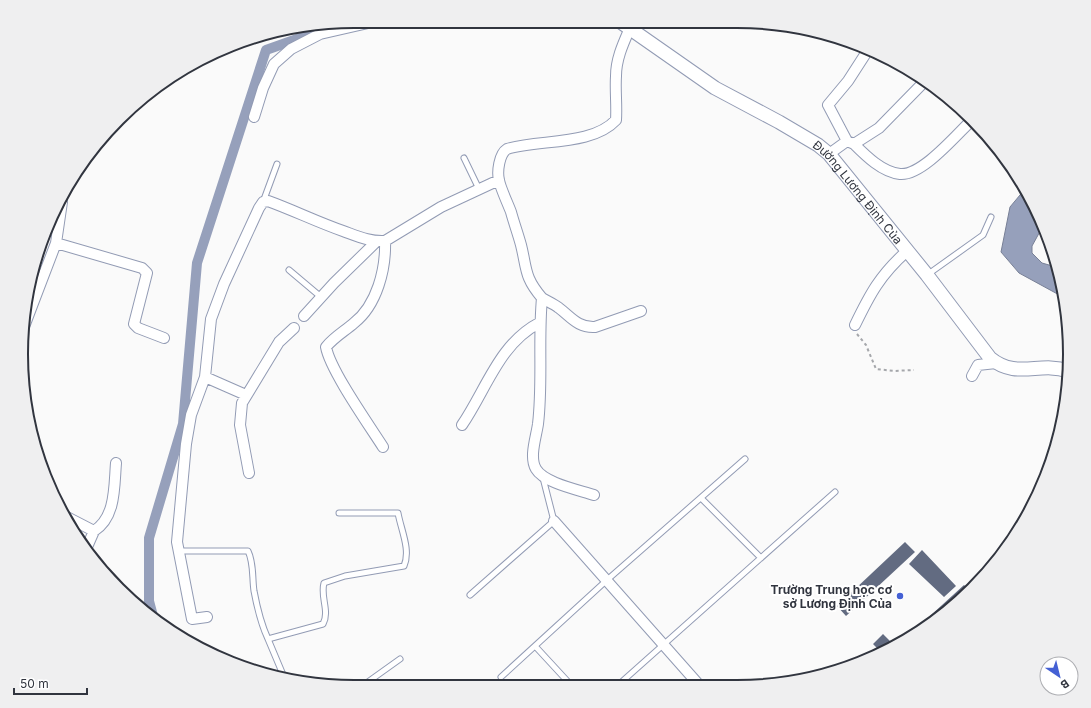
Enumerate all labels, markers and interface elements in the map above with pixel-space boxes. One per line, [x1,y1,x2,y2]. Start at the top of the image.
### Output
street label: Đường Lương Định Của [810,137,906,247]
place label: Trường Trung học cơ sở Lương Định Của [771,582,893,611]
marker: Trường Trung học cơ sở Lương Định Của [895,591,905,601]
north arrow [1039,656,1079,696]
scale bar [14,670,87,696]
text: 50 m [20,676,49,691]
text: B [1058,676,1072,692]

